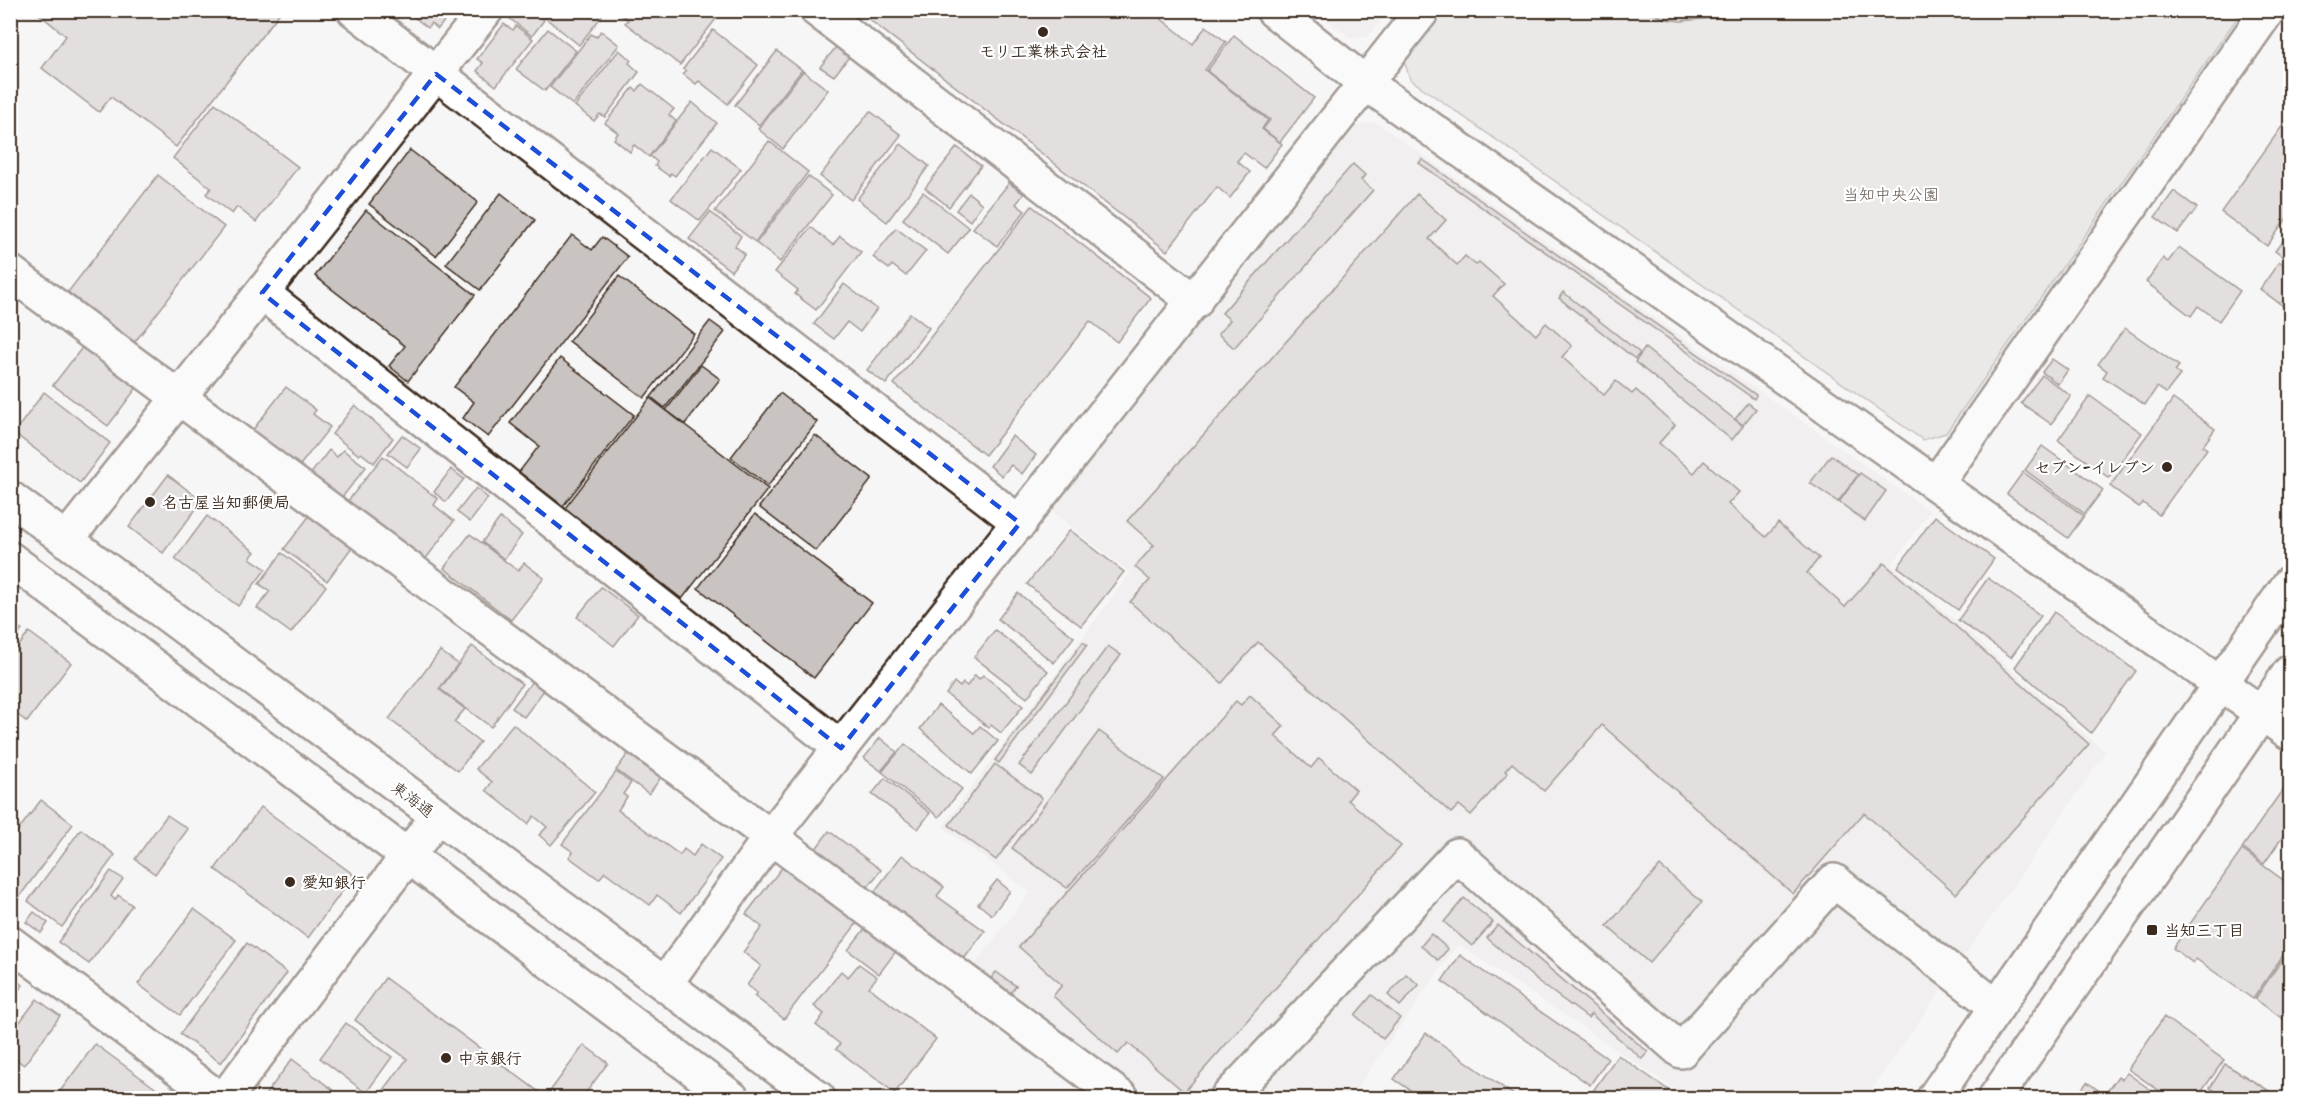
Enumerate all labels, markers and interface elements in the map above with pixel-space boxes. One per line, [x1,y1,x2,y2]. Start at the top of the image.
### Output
marker: モリ工業株式会社 [1036,25,1050,39]
place label: モリ工業株式会社 [979,40,1107,65]
park label: 当知中央公園 [1843,183,1939,208]
place label: セブン-イレブン [2035,456,2155,481]
marker: セブン-イレブン [2160,460,2174,474]
place label: 名古屋当知郵便局 [162,491,290,516]
marker: 名古屋当知郵便局 [143,495,157,509]
street label: 東海通 [385,776,439,825]
place label: 愛知銀行 [302,871,366,896]
marker: 愛知銀行 [283,875,297,889]
place label: 当知三丁目 [2164,919,2244,944]
marker: 当知三丁目 [2145,923,2159,937]
place label: 中京銀行 [458,1047,522,1072]
marker: 中京銀行 [439,1051,453,1065]

